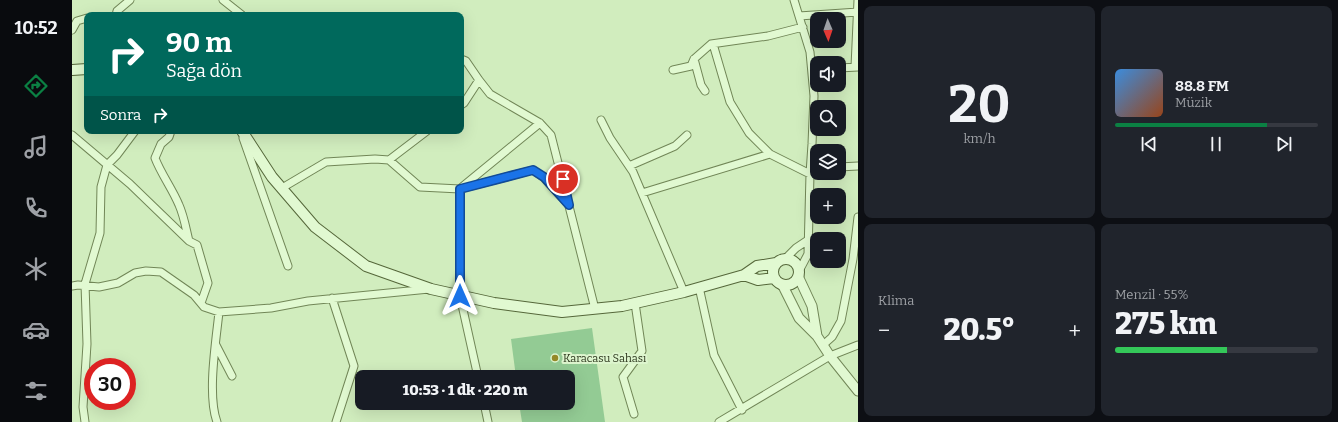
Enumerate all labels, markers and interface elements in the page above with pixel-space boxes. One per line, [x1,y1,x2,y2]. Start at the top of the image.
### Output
north arrow [810,12,846,48]
map controls [810,12,846,268]
text: 10:52 [14,17,58,39]
text: 90 m [166,26,232,59]
icon: right [100,28,152,80]
button: sound [810,56,846,92]
text: Sağa dön [166,60,242,82]
icon: directions [22,72,50,100]
text: 20 [948,73,1011,136]
text: 88.8 FM [1175,77,1229,95]
text: Müzik [1175,95,1212,110]
button: search [810,100,846,136]
icon: right [149,104,171,126]
text: Sonra [100,106,141,124]
text: km/h [963,131,996,146]
icon: music [22,133,50,161]
icon: previous [1138,133,1160,155]
icon: pause [1205,133,1227,155]
icon: next [1273,133,1295,155]
button: layers [810,144,846,180]
pin [546,162,580,196]
icon: arrive [552,168,574,190]
button: + [810,188,846,224]
icon: phone [22,194,50,222]
button: − [810,232,846,268]
icon: climate [22,255,50,283]
position arrow [439,275,481,317]
text: Menzil · 55% [1115,287,1188,302]
text: Klima [878,293,914,308]
text: 275 km [1115,306,1217,342]
text: 20.5° [943,312,1015,348]
icon: car [22,316,50,344]
text: − [878,317,890,344]
text: + [1068,317,1081,344]
place label: Karacasu Sahası [563,352,647,365]
marker: Karacasu Sahası [550,353,560,363]
speed limit sign: 30 [84,358,136,410]
icon: filters [22,377,50,405]
text: 10:53 · 1 dk · 220 m [403,381,527,399]

